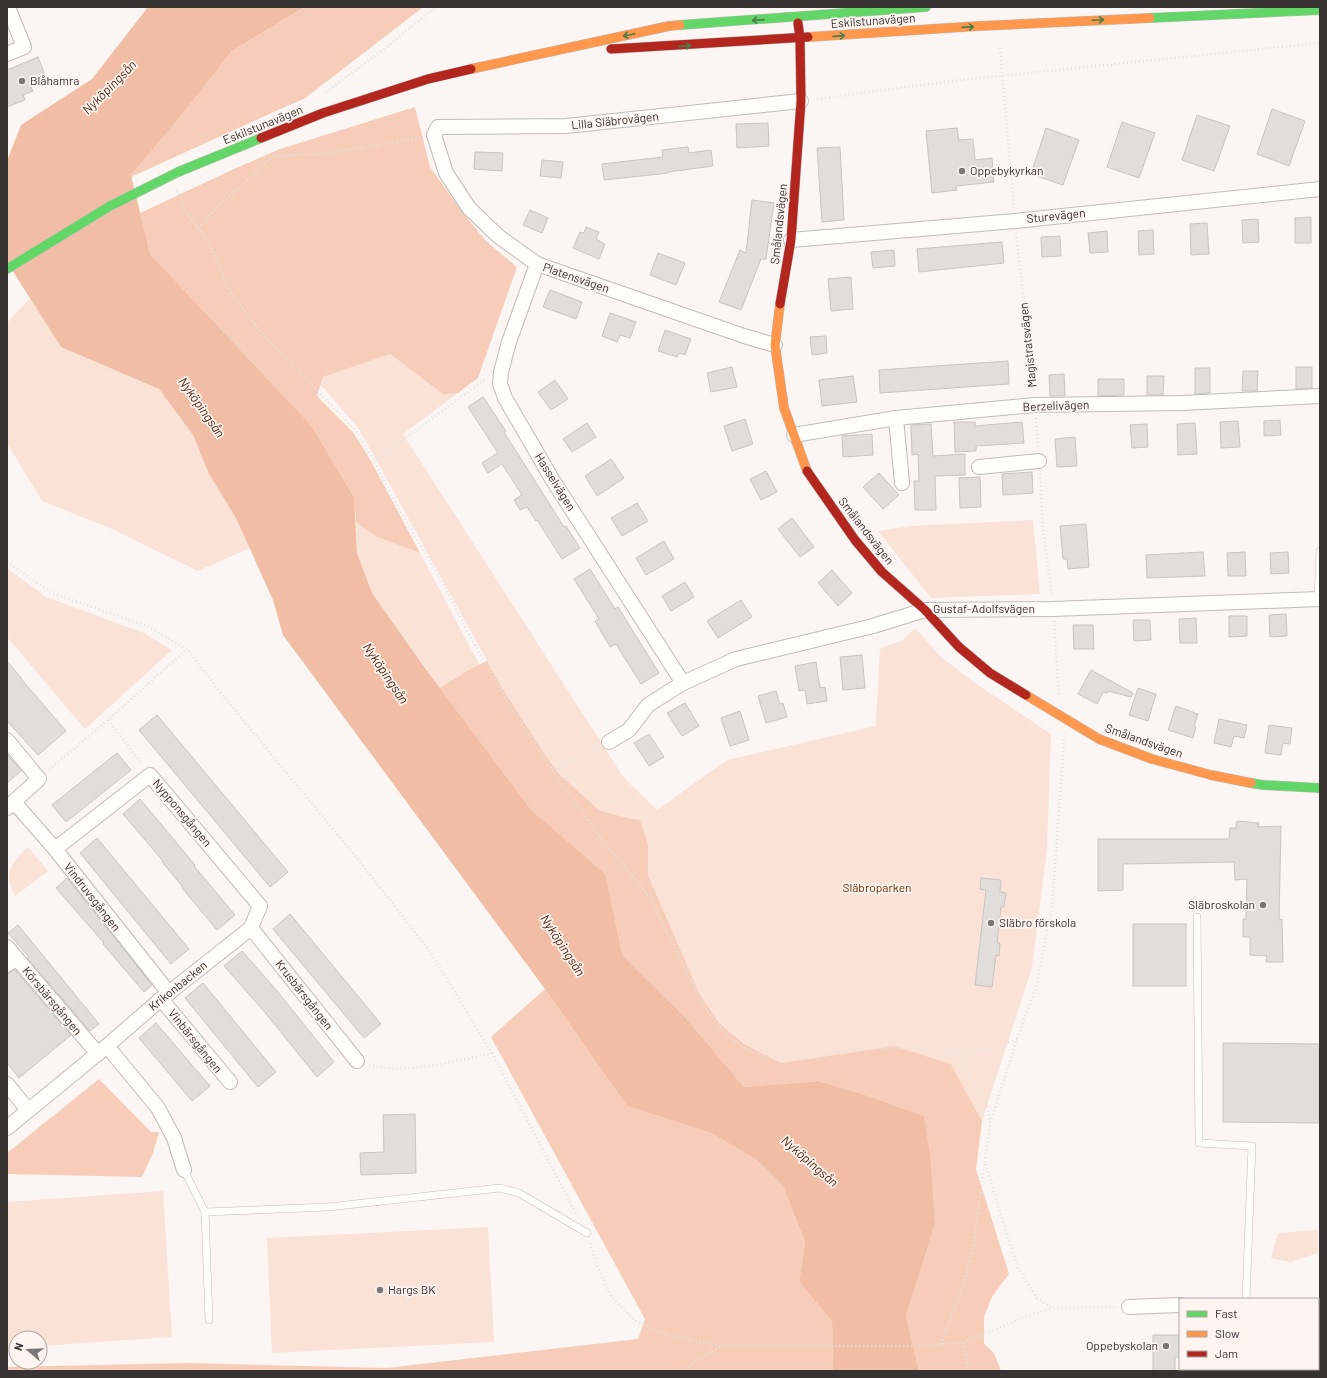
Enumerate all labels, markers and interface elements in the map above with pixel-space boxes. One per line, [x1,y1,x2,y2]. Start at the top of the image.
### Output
street label: Eskilstunavägen [830,10,916,30]
one-way arrow [752,16,765,23]
one-way arrow [1091,17,1104,24]
one-way arrow [961,23,974,30]
one-way arrow [623,31,636,39]
one-way arrow [832,32,845,39]
one-way arrow [678,42,691,49]
water label: Nyköpingsån [79,56,140,117]
place label: Blåhamra [30,73,79,87]
marker: Blåhamra [17,76,27,86]
street label: Eskilstunavägen [221,102,305,146]
street label: Lilla Släbrovägen [570,108,659,132]
place label: Oppebykyrkan [970,163,1043,177]
marker: Oppebykyrkan [957,166,967,176]
street label: Smålandsvägen [767,183,789,265]
street label: Sturevägen [1026,205,1086,225]
street label: Platensvägen [541,259,611,295]
street label: Magistratsvägen [1016,302,1038,388]
water label: Nyköpingsån [175,374,229,440]
street label: Berzelivägen [1022,397,1090,413]
street label: Hasselvägen [533,450,579,513]
street label: Smålandsvägen [836,494,897,567]
street label: Gustaf-Adolfsvägen [933,601,1035,615]
water label: Nyköpingsån [360,639,412,707]
street label: Smålandsvägen [1104,720,1185,760]
street label: Nypponsgången [150,776,215,849]
street label: Vindruvsgången [62,859,124,934]
park label: Släbroparken [842,880,912,894]
place label: Släbroskolan [1188,897,1255,911]
marker: Släbroskolan [1258,900,1268,910]
water label: Nyköpingsån [537,911,589,979]
place label: Släbro förskola [999,915,1076,929]
marker: Släbro förskola [986,918,996,928]
street label: Krikonbacken [145,957,209,1013]
street label: Krusbärsgången [273,957,336,1032]
street label: Körsbärsgången [20,963,85,1037]
street label: Vinbärsgången [166,1006,226,1075]
water label: Nyköpingsån [778,1132,842,1190]
place label: Hargs BK [388,1282,436,1296]
marker: Hargs BK [375,1285,385,1295]
legend [1179,1298,1319,1370]
text: Fast [1215,1306,1238,1320]
text: Slow [1215,1326,1240,1340]
north arrow [8,1330,48,1370]
place label: Oppebyskolan [1086,1338,1158,1352]
text: N [11,1341,25,1352]
marker: Oppebyskolan [1161,1341,1171,1351]
text: Jam [1215,1346,1238,1360]

